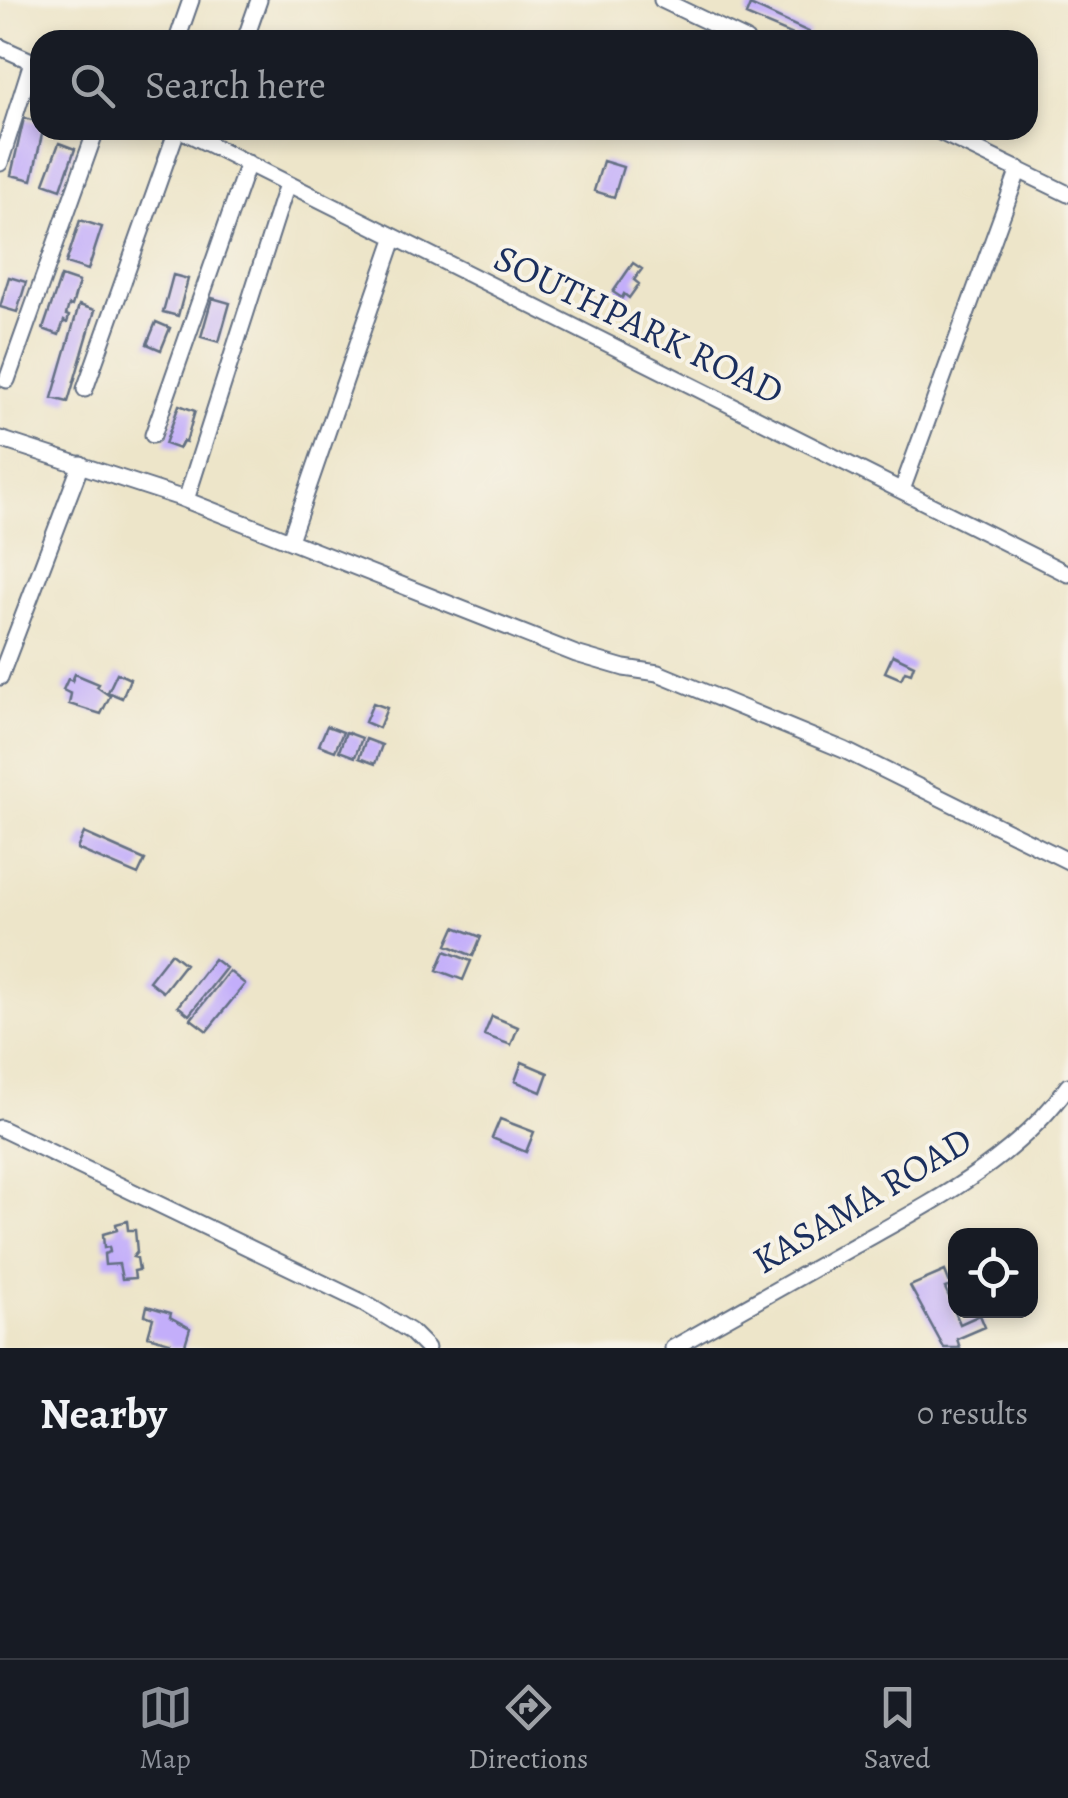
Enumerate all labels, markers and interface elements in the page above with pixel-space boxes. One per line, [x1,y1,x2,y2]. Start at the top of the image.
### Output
search box [30,30,1038,140]
icon: search [65,58,120,113]
text: Search here [145,59,326,111]
street label: SOUTHPARK ROAD [486,231,792,417]
street label: KASAMA ROAD [743,1114,981,1286]
map controls [948,1228,1038,1318]
button: locate [948,1228,1038,1318]
text: Nearby [40,1385,167,1442]
text: 0 results [917,1391,1028,1435]
tab: Map [138,1680,193,1778]
tab: Directions [468,1680,588,1778]
tab: Saved [864,1680,930,1778]

